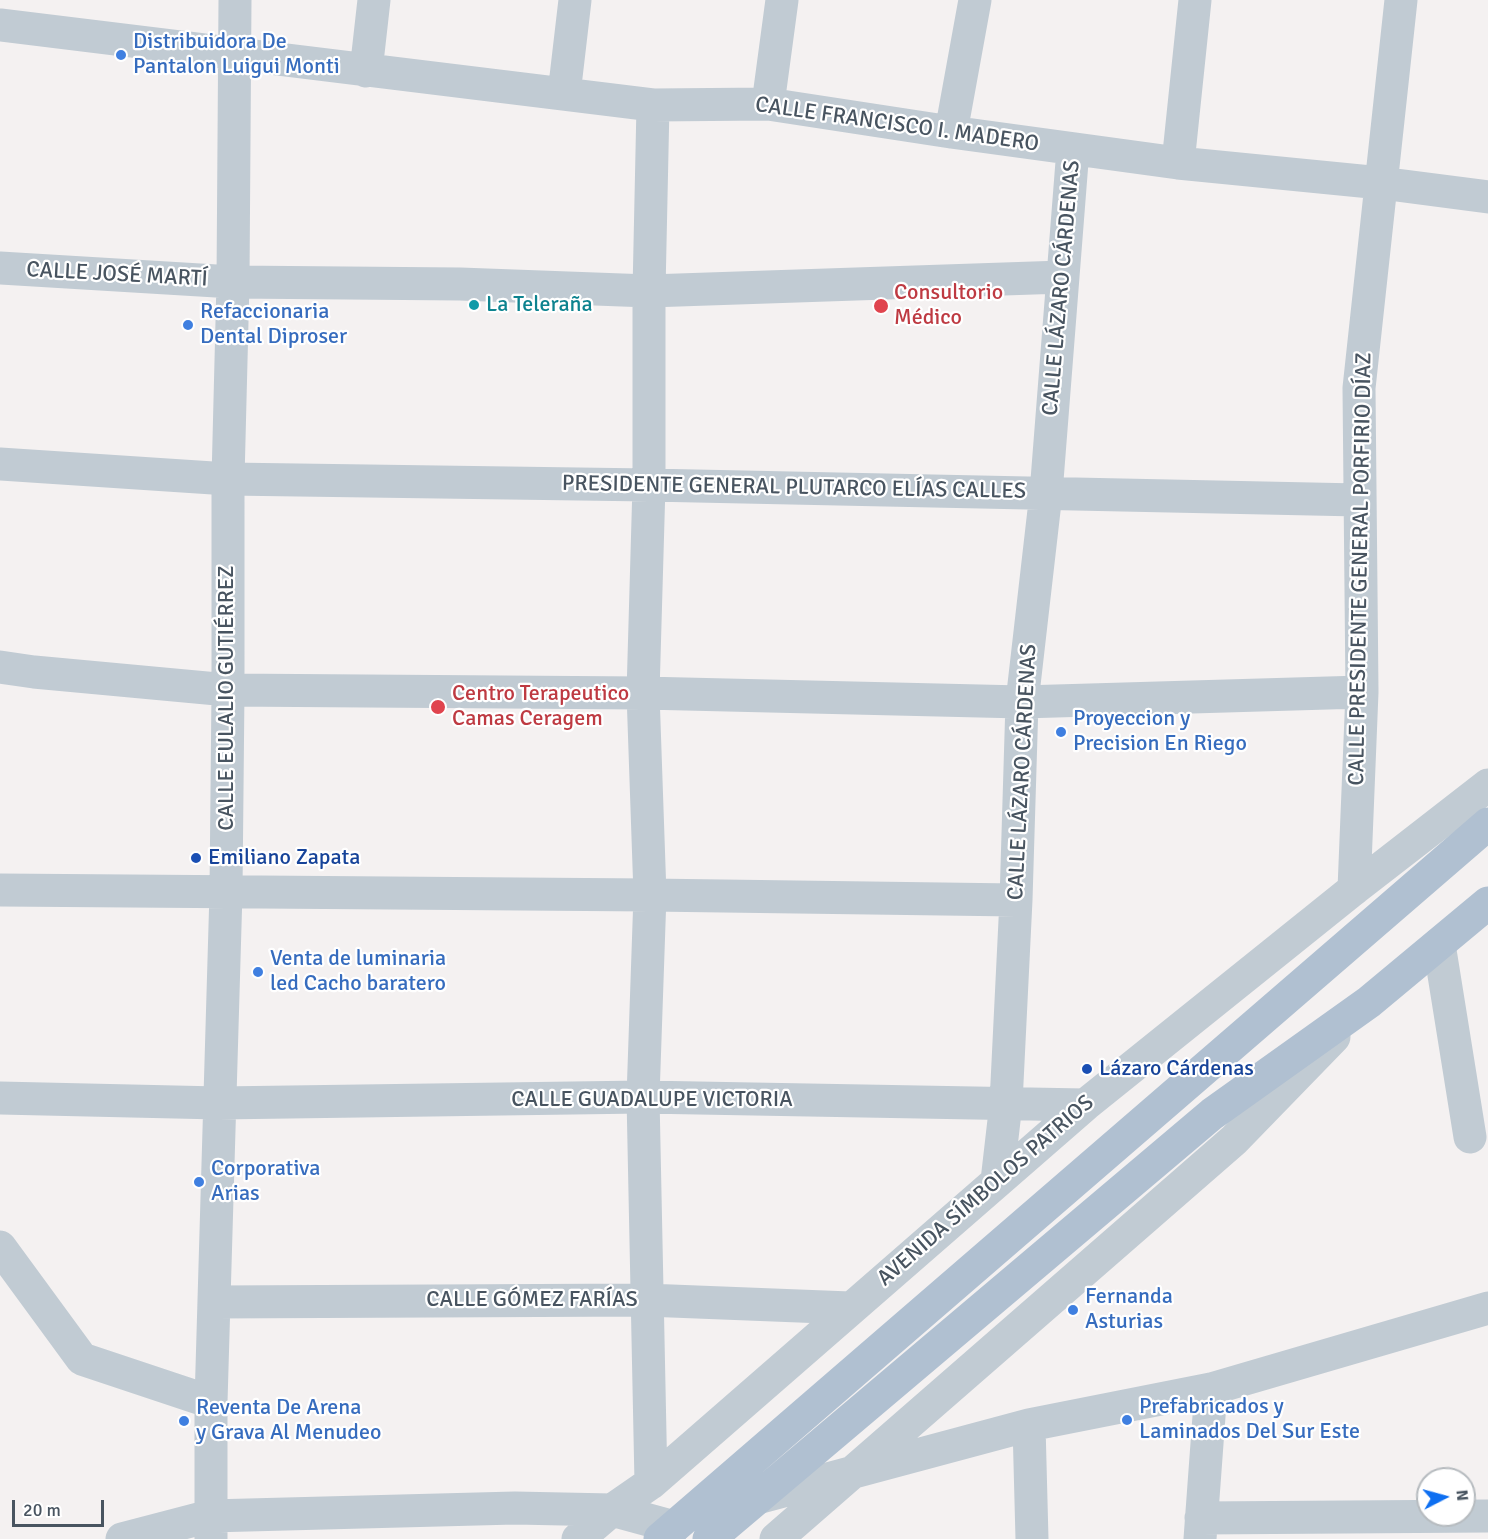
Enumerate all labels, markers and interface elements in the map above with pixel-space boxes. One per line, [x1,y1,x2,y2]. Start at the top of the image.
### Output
place label: Distribuidora De Pantalon Luigui Monti [133,29,340,80]
marker: Distribuidora De Pantalon Luigui Monti [114,48,128,62]
street label: CALLE FRANCISCO I. MADERO [753,92,1041,158]
street label: CALLE LÁZARO CÁRDENAS [1038,159,1086,417]
street label: CALLE JOSÉ MARTÍ [26,257,208,293]
place label: Consultorio Médico [894,280,1003,332]
place label: La Teleraña [486,292,593,318]
marker: Consultorio Médico [872,297,890,315]
marker: La Teleraña [467,298,481,312]
place label: Refaccionaria Dental Diproser [200,299,347,350]
marker: Refaccionaria Dental Diproser [181,318,195,332]
street label: CALLE PRESIDENTE GENERAL PORFIRIO DÍAZ [1344,352,1378,786]
street label: PRESIDENTE GENERAL PLUTARCO ELÍAS CALLES [562,471,1026,505]
street label: CALLE EULALIO GUTIÉRREZ [214,565,240,831]
street label: CALLE LÁZARO CÁRDENAS [1003,643,1043,901]
place label: Centro Terapeutico Camas Ceragem [452,681,629,732]
marker: Centro Terapeutico Camas Ceragem [429,698,447,716]
place label: Proyeccion y Precision En Riego [1073,706,1247,758]
marker: Proyeccion y Precision En Riego [1054,725,1068,739]
place label: Emiliano Zapata [208,845,360,871]
marker: Emiliano Zapata [189,851,203,865]
place label: Venta de luminaria led Cacho baratero [270,946,446,998]
marker: Venta de luminaria led Cacho baratero [251,965,265,979]
place label: Lázaro Cárdenas [1099,1056,1254,1082]
marker: Lázaro Cárdenas [1080,1062,1094,1076]
street label: CALLE GUADALUPE VICTORIA [511,1087,793,1113]
street label: AVENIDA SÍMBOLOS PATRIOS [872,1090,1100,1292]
place label: Corporativa Arias [211,1156,320,1208]
marker: Corporativa Arias [192,1175,206,1189]
place label: Fernanda Asturias [1085,1284,1173,1336]
street label: CALLE GÓMEZ FARÍAS [426,1287,638,1313]
marker: Fernanda Asturias [1066,1303,1080,1317]
place label: Prefabricados y Laminados Del Sur Este [1139,1394,1360,1446]
place label: Reventa De Arena y Grava Al Menudeo [196,1395,381,1446]
marker: Prefabricados y Laminados Del Sur Este [1120,1413,1134,1427]
marker: Reventa De Arena y Grava Al Menudeo [177,1414,191,1428]
north arrow [1416,1467,1476,1527]
scale bar [15,1488,106,1526]
text: N [1451,1489,1472,1502]
text: 20 m [23,1499,61,1521]

